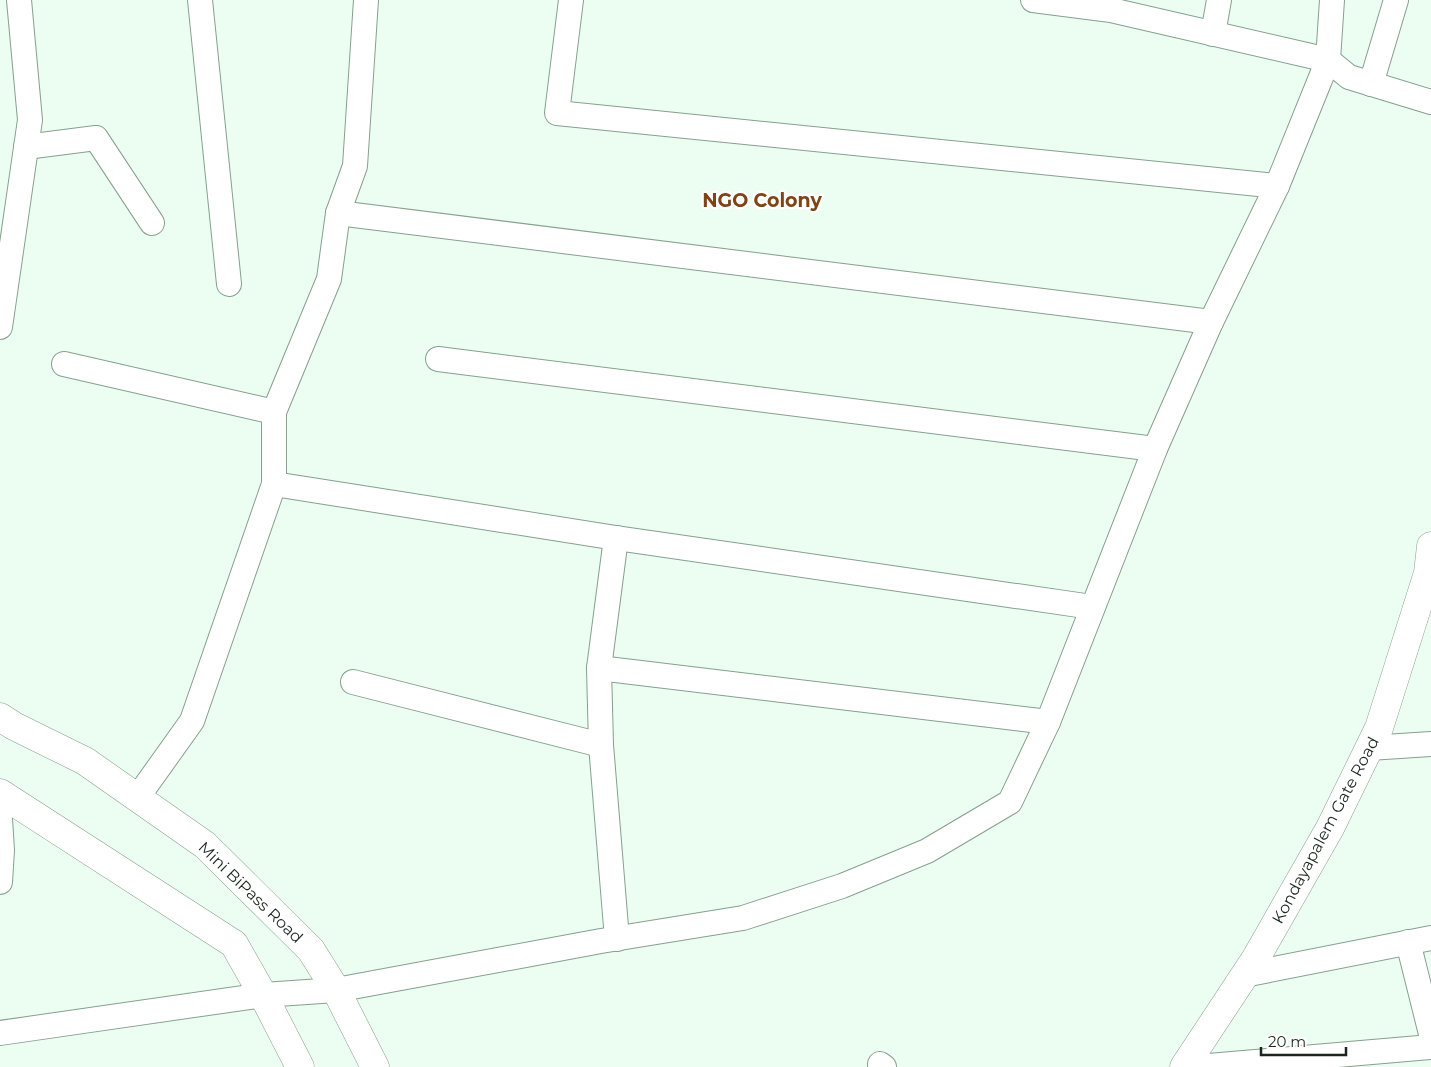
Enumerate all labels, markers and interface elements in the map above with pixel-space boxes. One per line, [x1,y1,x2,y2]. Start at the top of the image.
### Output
district label: NGO Colony [702,189,823,212]
street label: Kondayapalem Gate Road [1268,734,1383,927]
street label: Mini BiPass Road [195,838,307,947]
scale bar [1261,1024,1346,1056]
text: 20 m [1268,1032,1306,1051]

